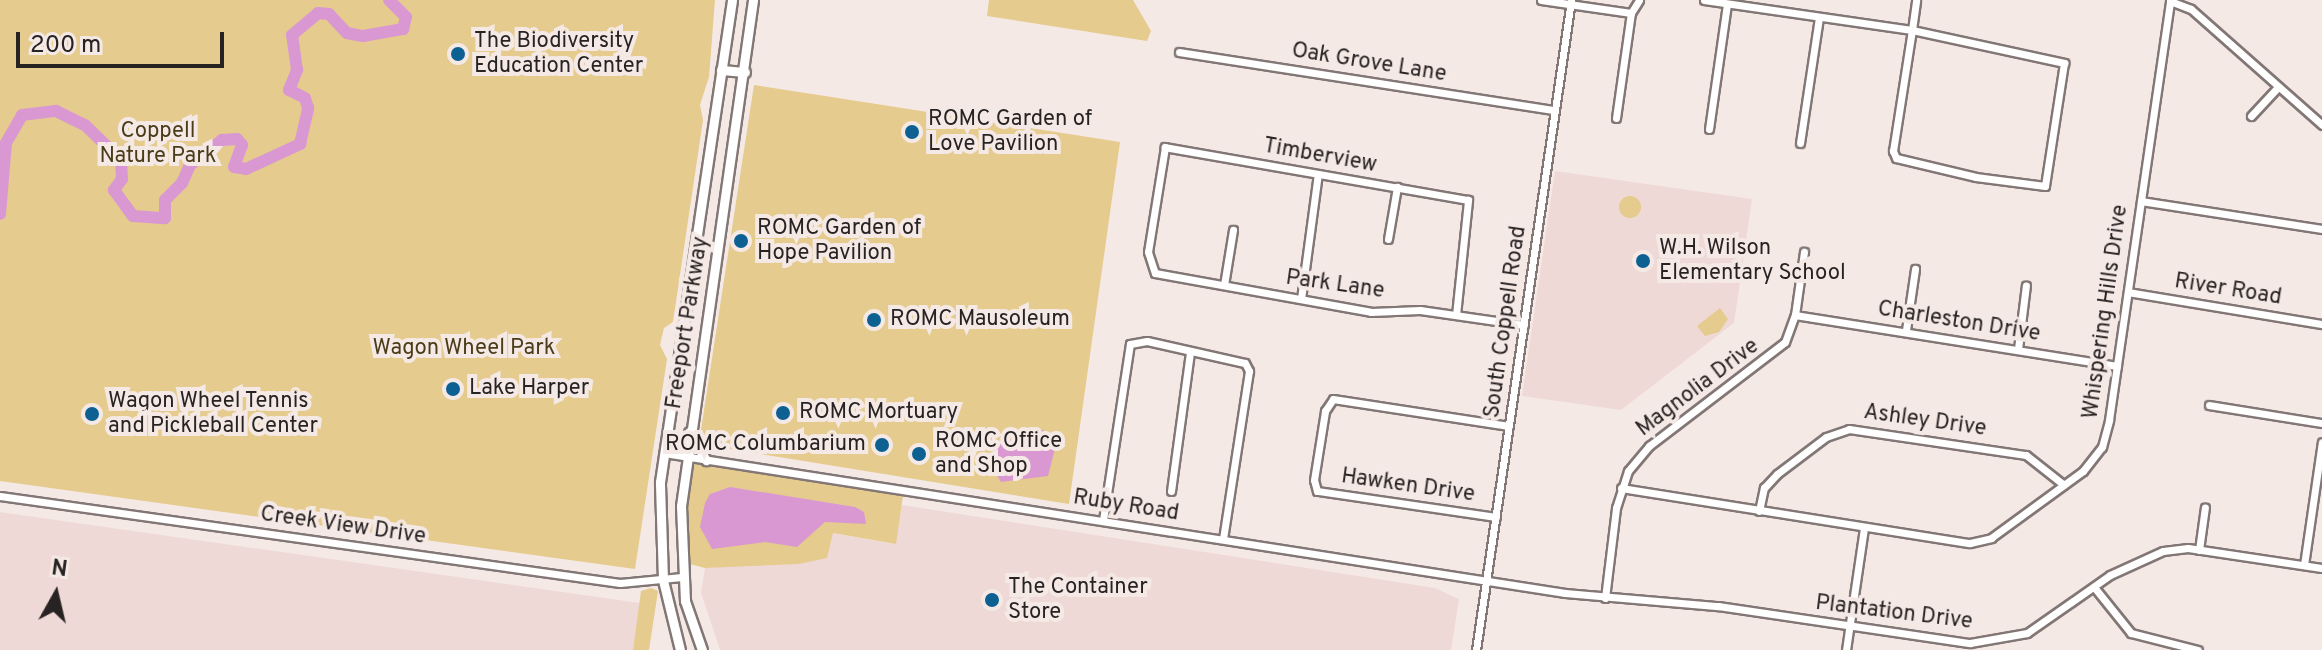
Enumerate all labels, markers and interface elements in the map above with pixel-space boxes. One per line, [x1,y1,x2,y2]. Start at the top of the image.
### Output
scale bar [20,16,228,66]
place label: The Biodiversity Education Center [474,28,643,80]
text: 200 m [30,31,101,61]
street label: Oak Grove Lane [1290,38,1448,88]
marker: The Biodiversity Education Center [449,45,467,63]
place label: ROMC Garden of Love Pavilion [928,106,1092,158]
park label: Coppell Nature Park [100,118,216,170]
marker: ROMC Garden of Love Pavilion [903,123,921,141]
street label: Timberview [1261,133,1379,179]
street label: Whispering Hills Drive [2078,203,2134,421]
place label: ROMC Garden of Hope Pavilion [757,215,921,266]
street label: South Coppell Road [1479,224,1533,420]
marker: ROMC Garden of Hope Pavilion [732,232,750,250]
street label: Freeport Parkway [661,235,715,411]
place label: W.H. Wilson Elementary School [1659,235,1846,286]
marker: W.H. Wilson Elementary School [1634,252,1652,270]
street label: Park Lane [1284,265,1386,305]
street label: River Road [2173,269,2283,311]
street label: Charleston Drive [1876,296,2042,348]
place label: ROMC Mausoleum [890,307,1070,333]
marker: ROMC Mausoleum [865,311,883,329]
street label: Magnolia Drive [1631,333,1765,443]
park label: Wagon Wheel Park [372,336,556,362]
place label: Lake Harper [469,376,589,402]
marker: Lake Harper [444,380,462,398]
place label: Wagon Wheel Tennis and Pickleball Center [108,388,318,440]
street label: Ashley Drive [1862,399,1988,443]
place label: ROMC Mortuary [799,400,958,426]
marker: ROMC Mortuary [774,404,792,422]
marker: Wagon Wheel Tennis and Pickleball Center [83,405,101,423]
place label: ROMC Office and Shop [935,428,1062,480]
place label: ROMC Columbarium [665,432,866,458]
marker: ROMC Columbarium [873,436,891,454]
marker: ROMC Office and Shop [910,445,928,463]
street label: Hawken Drive [1340,464,1476,508]
street label: Ruby Road [1071,485,1181,527]
street label: Creek View Drive [258,501,428,551]
north arrow [16,554,96,634]
text: N [50,555,69,584]
place label: The Container Store [1008,574,1148,626]
street label: Plantation Drive [1814,590,1974,636]
marker: The Container Store [983,591,1001,609]

